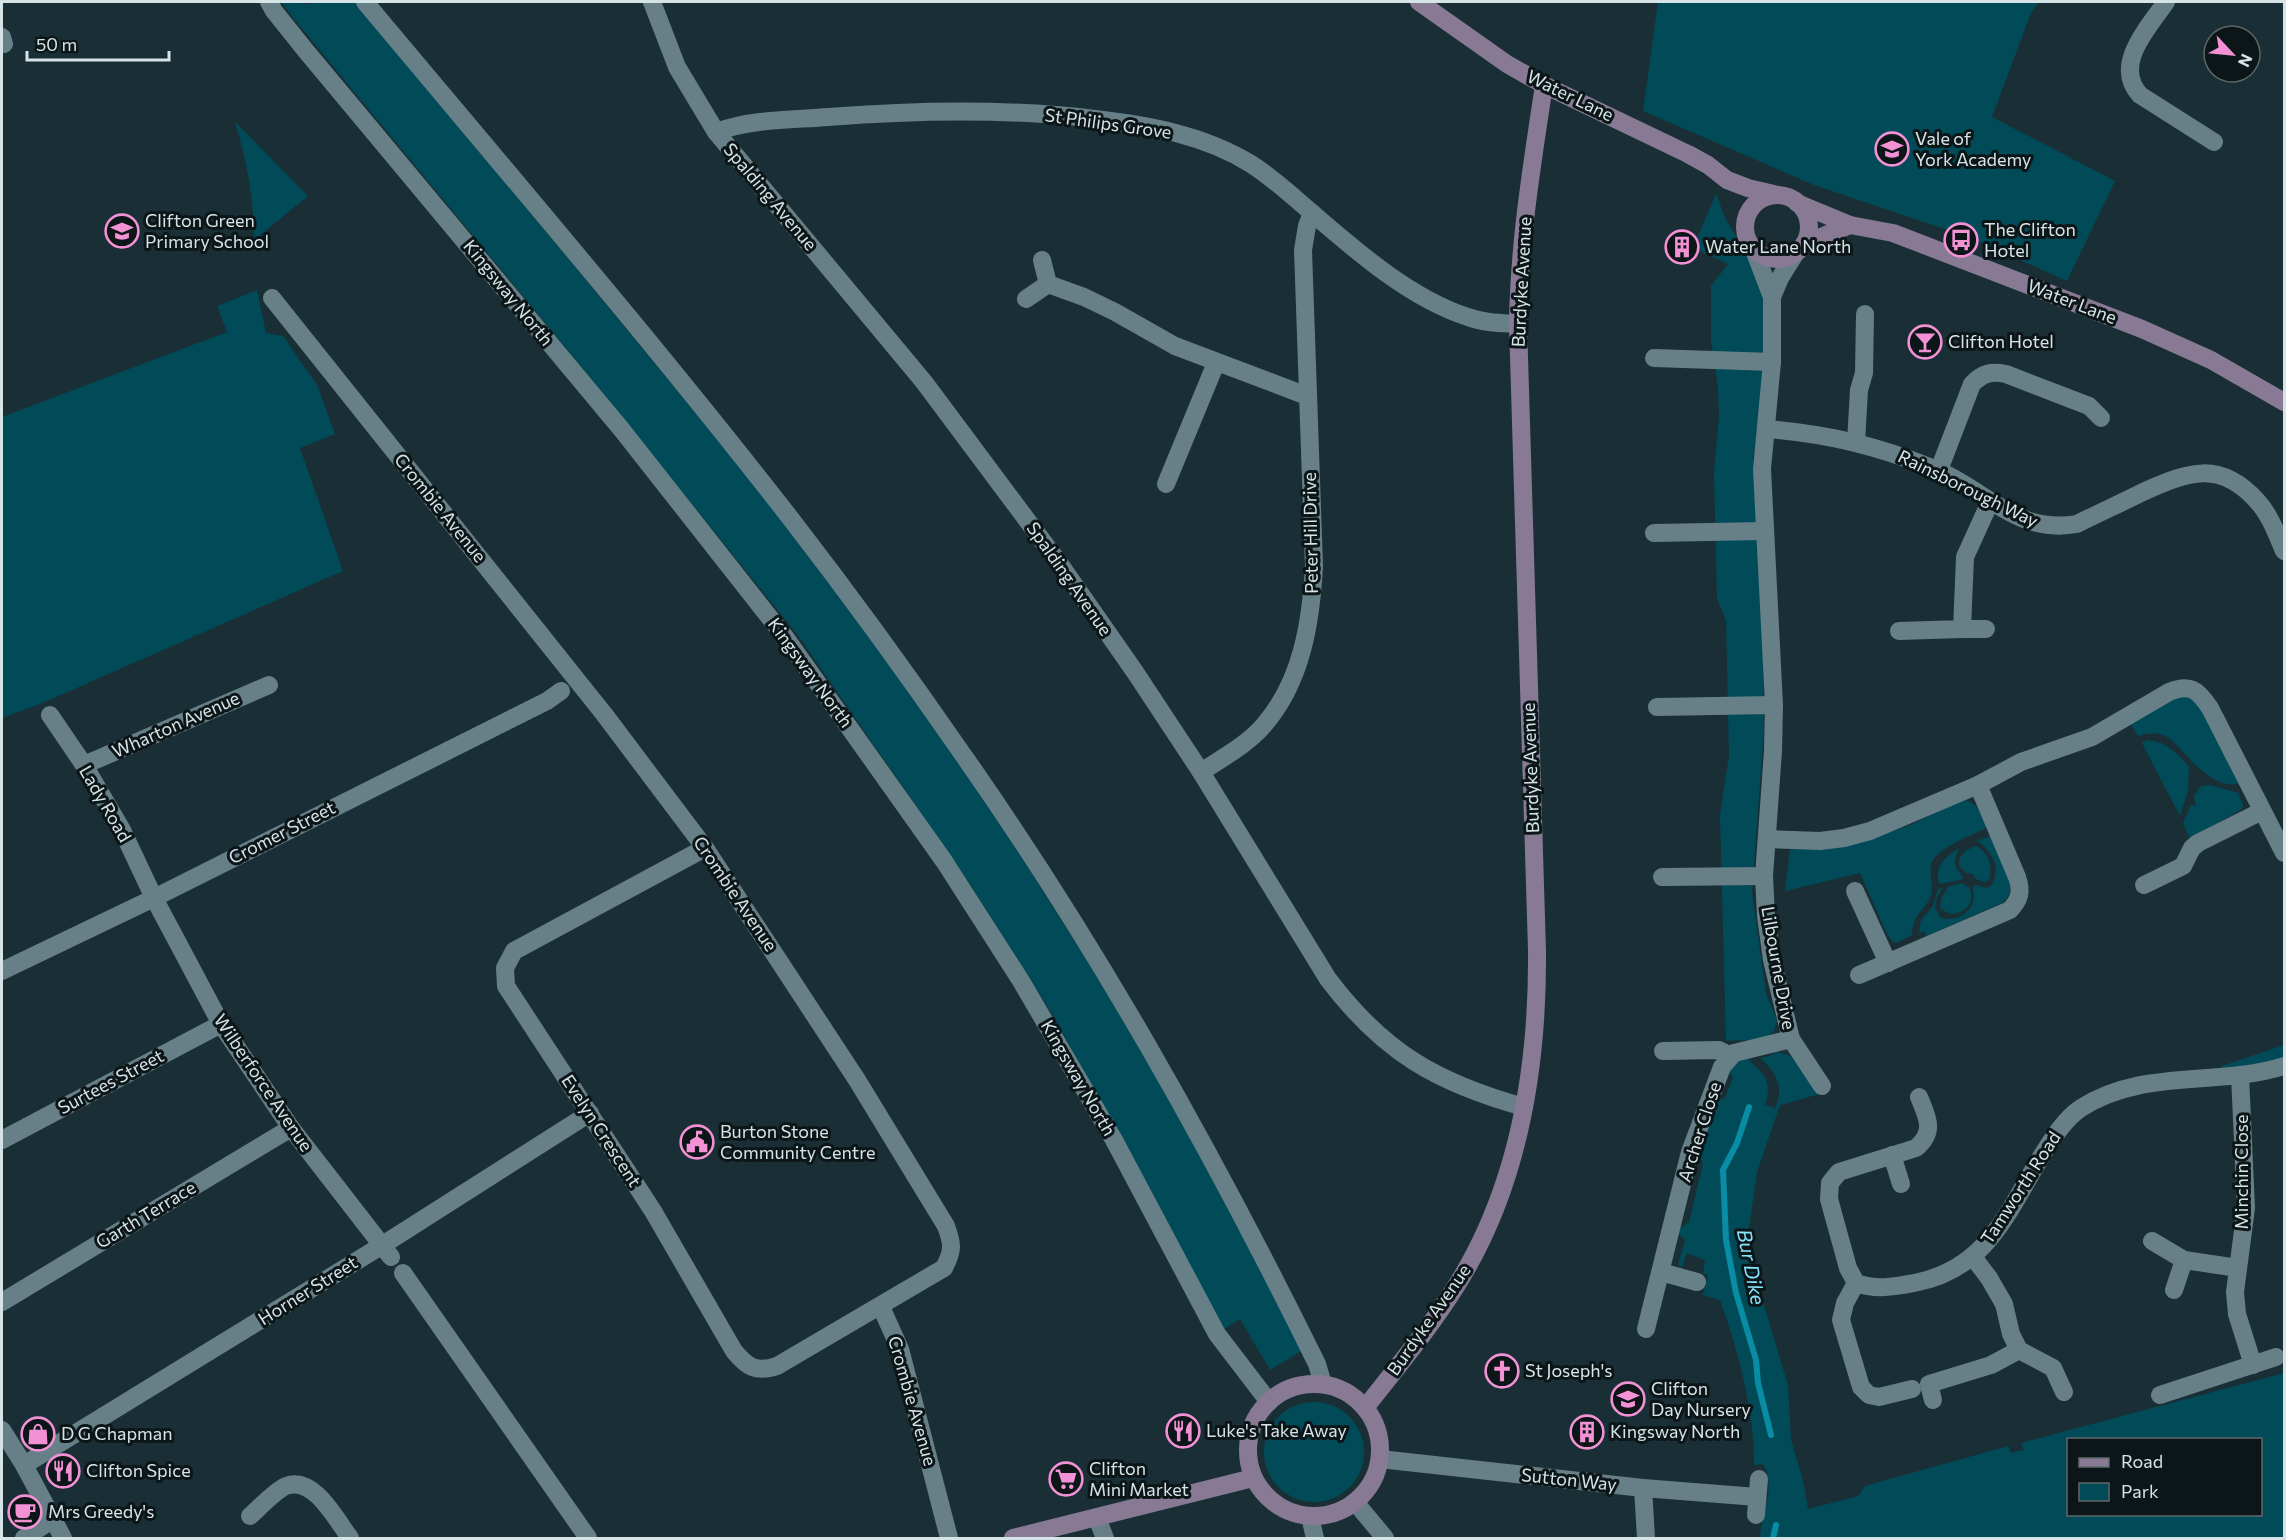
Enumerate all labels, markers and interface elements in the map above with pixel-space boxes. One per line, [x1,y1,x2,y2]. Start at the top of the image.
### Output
scale bar [27,24,170,62]
north arrow [2202,24,2262,84]
text: 50 m [36,33,77,55]
text: N [2235,51,2257,70]
street label: Water Lane [1523,65,1617,126]
street label: St Philips Grove [1043,103,1173,143]
place label: Vale of York Academy [1915,127,2031,170]
school or university icon: Vale of York Academy [1874,131,1910,167]
street label: Spalding Avenue [719,138,822,255]
place label: Clifton Green Primary School [145,209,269,252]
school or university icon: Clifton Green Primary School [104,213,140,249]
street label: Burdyke Avenue [1507,216,1535,348]
place label: The Clifton Hotel [1984,218,2076,261]
bus stop icon: The Clifton Hotel [1943,222,1979,258]
building icon: Water Lane North [1664,229,1700,265]
street label: Kingsway North [459,235,558,350]
place label: Water Lane North [1705,235,1851,257]
street label: Water Lane [2025,274,2120,328]
bar icon: Clifton Hotel [1907,324,1943,360]
place label: Clifton Hotel [1948,330,2054,352]
street label: Rainsborough Way [1895,445,2042,532]
street label: Crombie Avenue [390,448,491,566]
street label: Peter Hill Drive [1298,472,1322,594]
street label: Spalding Avenue [1022,517,1117,640]
street label: Kingsway North [764,613,858,732]
street label: Wharton Avenue [109,686,243,762]
street label: Burdyke Avenue [1517,702,1543,834]
street label: Lady Road [75,761,137,846]
street label: Cromer Street [225,796,339,868]
street label: Crombie Avenue [689,832,782,955]
street label: Lilbourne Drive [1757,904,1801,1031]
street label: Wilberforce Avenue [210,1010,318,1155]
street label: Kingsway North [1037,1016,1121,1139]
street label: Surtees Street [54,1044,167,1118]
street label: Evelyn Crescent [557,1070,646,1191]
street label: Archer Close [1673,1079,1726,1184]
street label: Minchin Close [2230,1115,2252,1229]
place label: Burton Stone Community Centre [720,1120,876,1163]
public building icon: Burton Stone Community Centre [679,1124,715,1160]
street label: Tamworth Road [1976,1127,2065,1248]
street label: Garth Terrace [92,1176,199,1253]
water label: Bur Dike [1733,1227,1771,1307]
street label: Horner Street [254,1251,361,1329]
street label: Burdyke Avenue [1382,1260,1475,1379]
street label: Crombie Avenue [884,1333,942,1468]
church icon: St Joseph's [1484,1353,1520,1389]
place label: St Joseph's [1525,1359,1613,1381]
place label: Clifton Day Nursery [1651,1377,1751,1420]
school or university icon: Clifton Day Nursery [1610,1381,1646,1417]
restaurant icon: Luke's Take Away [1165,1413,1201,1449]
building icon: Kingsway North [1569,1414,1605,1450]
shop icon: D G Chapman [20,1416,56,1452]
place label: Luke's Take Away [1206,1419,1347,1441]
place label: Kingsway North [1610,1420,1740,1442]
place label: D G Chapman [61,1422,172,1444]
legend [2067,1438,2262,1516]
text: Road [2121,1450,2163,1472]
restaurant icon: Clifton Spice [45,1453,81,1489]
place label: Clifton Mini Market [1089,1457,1189,1500]
place label: Clifton Spice [86,1459,191,1481]
supermarket icon: Clifton Mini Market [1048,1461,1084,1497]
street label: Sutton Way [1520,1463,1618,1495]
text: Park [2121,1480,2159,1502]
cafe icon: Mrs Greedy's [7,1494,43,1530]
place label: Mrs Greedy's [48,1500,154,1522]

